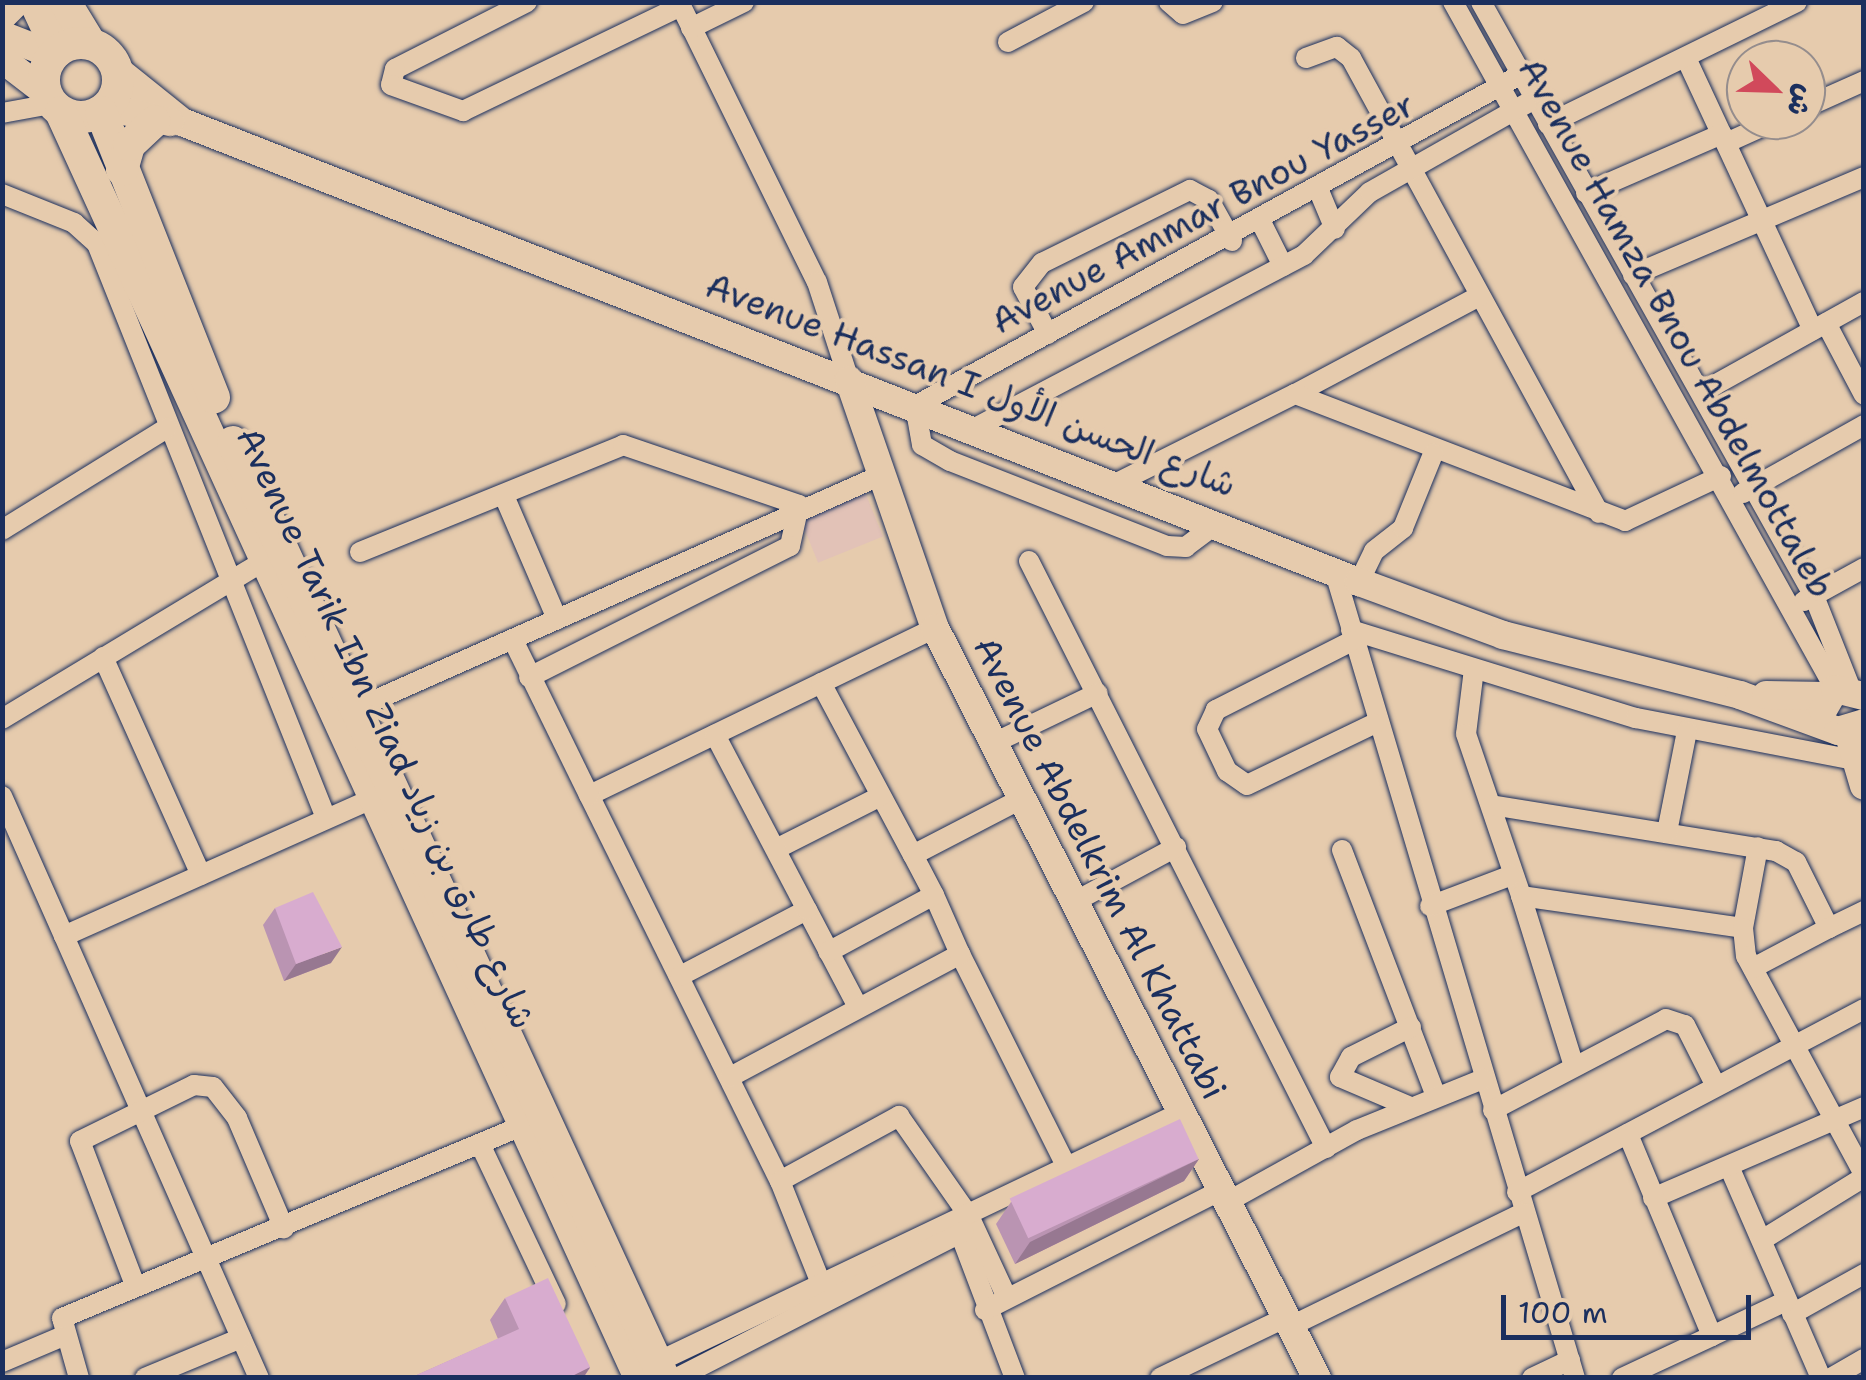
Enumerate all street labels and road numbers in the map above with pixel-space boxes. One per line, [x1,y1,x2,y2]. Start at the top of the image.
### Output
street label: Avenue Hamza Bnou Abdelmottaleb [1510,51,1842,605]
street label: Avenue Ammar Bnou Yasser [984,83,1422,343]
street label: Avenue Hassan I شارع الحسن الأول [700,264,1242,506]
street label: Avenue Tarik Ibn Ziad شارع طارق بن زياد [228,421,544,1035]
street label: Avenue Abdelkrim Al Khattabi [965,630,1235,1106]

